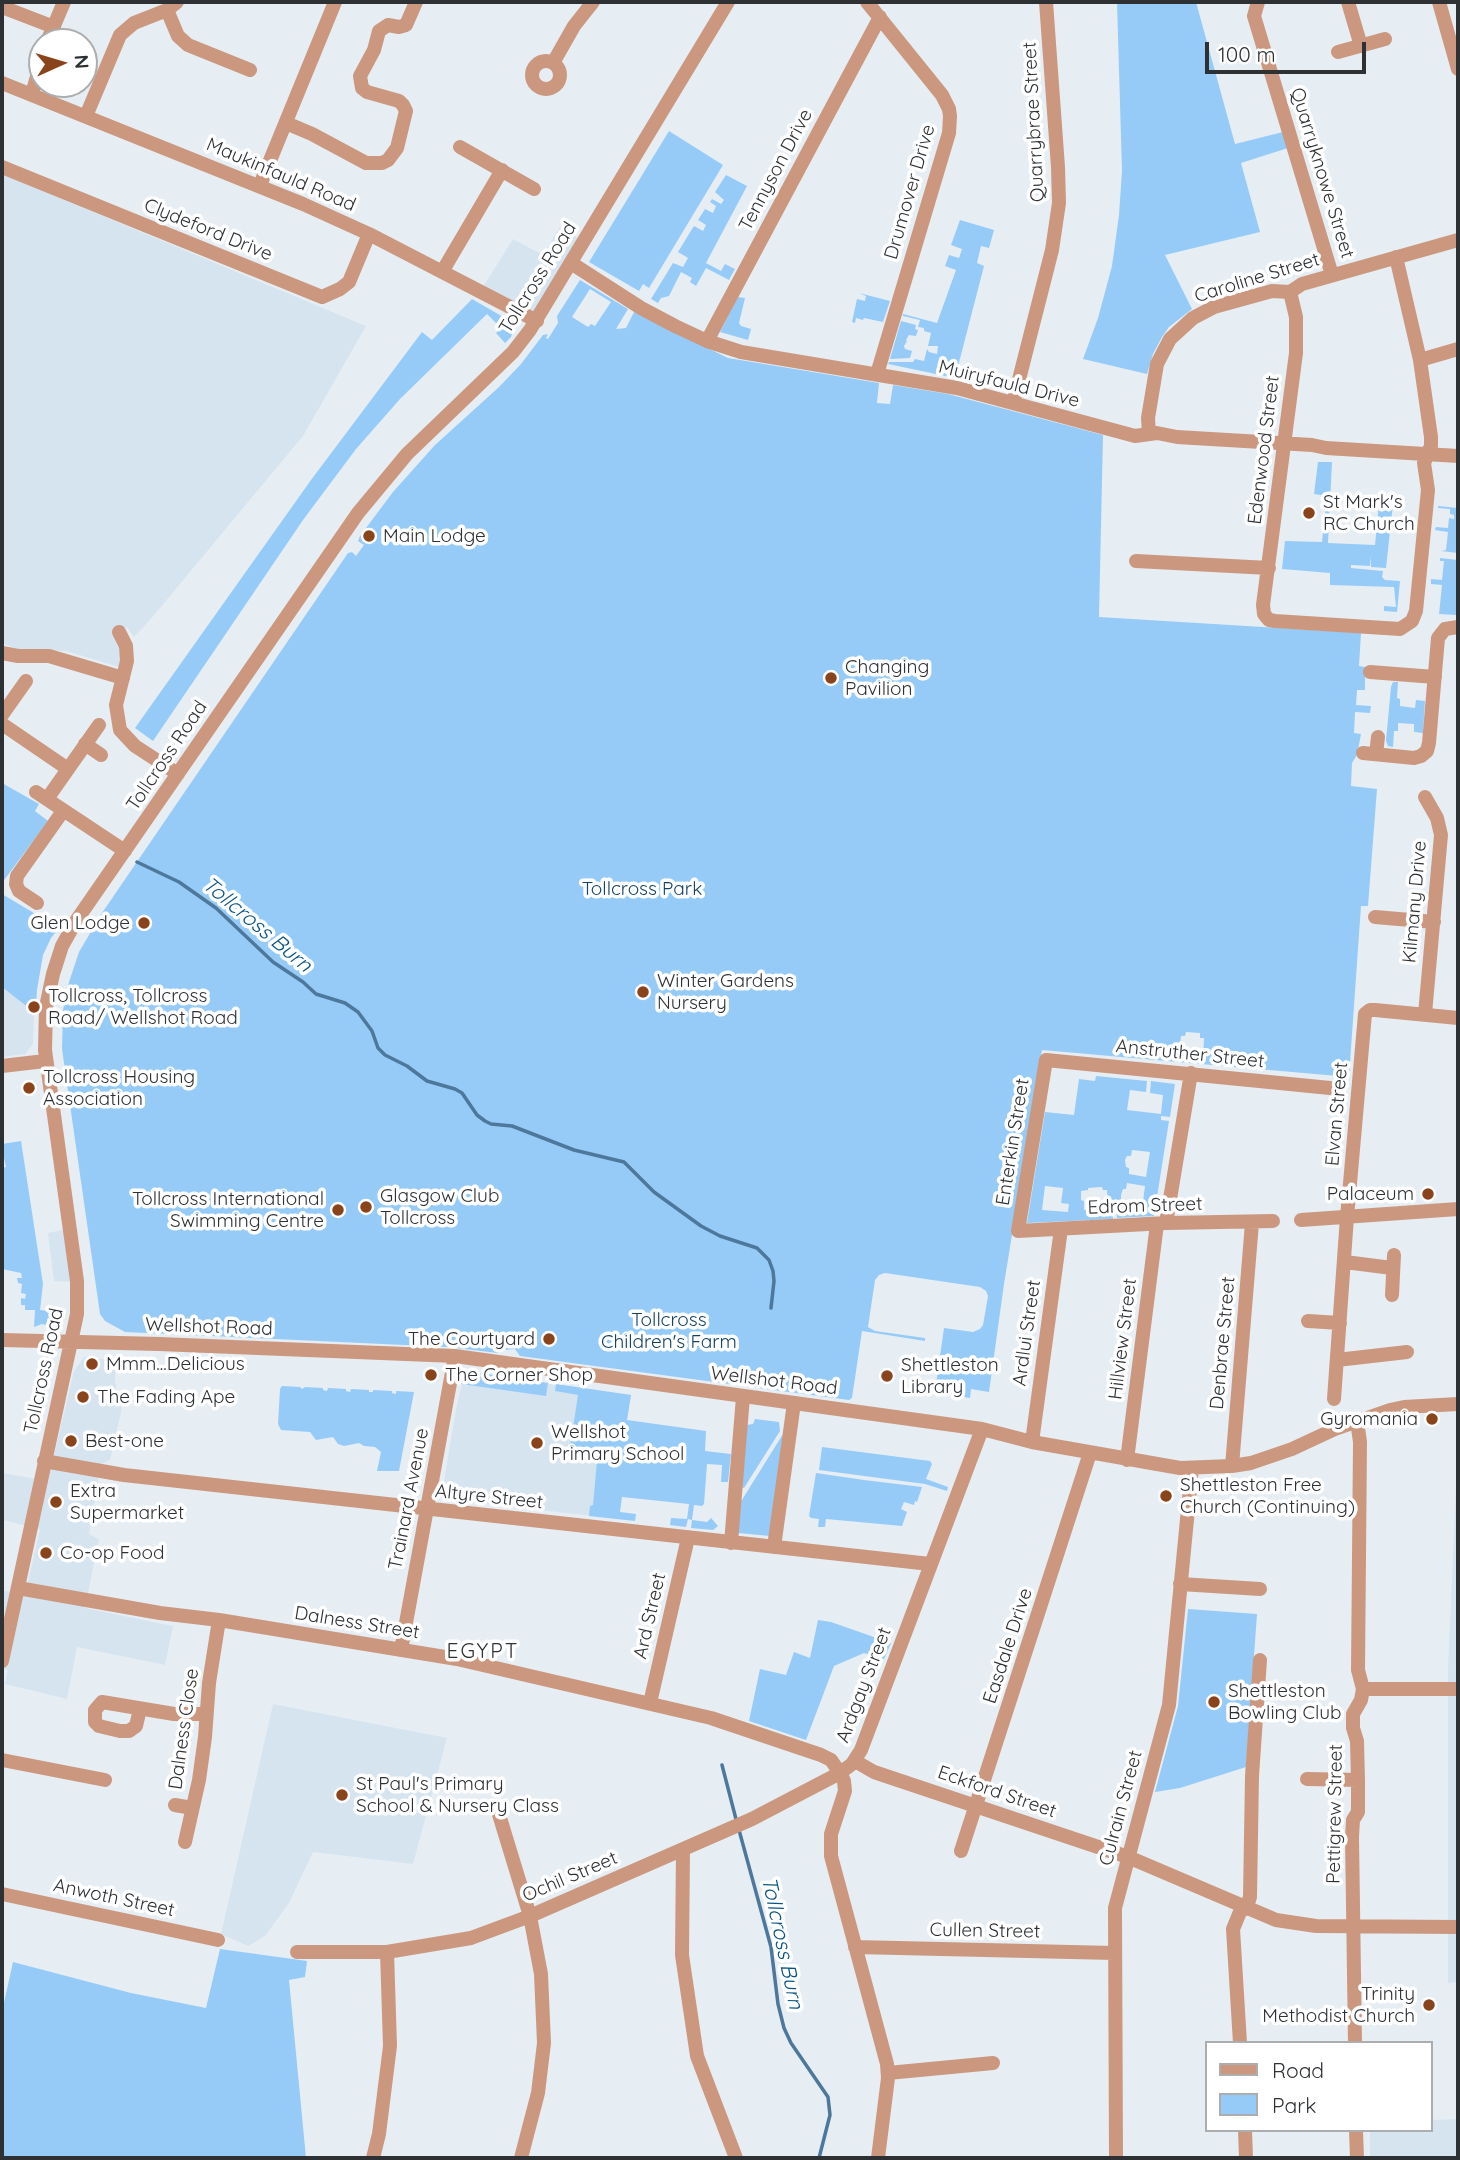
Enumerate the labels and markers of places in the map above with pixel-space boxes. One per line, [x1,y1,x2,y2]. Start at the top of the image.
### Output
place label: St Mark's RC Church [1323,491,1415,535]
marker: St Mark's RC Church [1301,505,1317,521]
place label: Main Lodge [383,525,486,547]
marker: Main Lodge [361,528,377,544]
place label: Changing Pavilion [845,656,929,700]
marker: Changing Pavilion [823,670,839,686]
place label: Glen Lodge [30,912,130,934]
marker: Glen Lodge [136,915,152,931]
place label: Winter Gardens Nursery [657,970,794,1014]
marker: Winter Gardens Nursery [635,984,651,1000]
place label: Tollcross, Tollcross Road/ Wellshot Road [48,985,238,1029]
marker: Tollcross, Tollcross Road/ Wellshot Road [26,999,42,1015]
place label: Tollcross Housing Association [43,1066,195,1110]
marker: Tollcross Housing Association [21,1080,37,1096]
place label: Palaceum [1327,1183,1414,1205]
place label: Glasgow Club Tollcross [380,1185,499,1229]
marker: Palaceum [1420,1186,1436,1202]
place label: Tollcross International Swimming Centre [132,1188,324,1232]
marker: Glasgow Club Tollcross [358,1199,374,1215]
marker: Tollcross International Swimming Centre [330,1202,346,1218]
place label: The Courtyard [408,1328,535,1350]
marker: The Courtyard [541,1331,557,1347]
place label: Mmm...Delicious [106,1353,245,1375]
place label: Shettleston Library [901,1354,999,1398]
marker: Mmm...Delicious [84,1356,100,1372]
place label: The Corner Shop [445,1364,593,1386]
marker: The Corner Shop [423,1367,439,1383]
marker: Shettleston Library [879,1368,895,1384]
place label: The Fading Ape [97,1386,235,1408]
marker: The Fading Ape [75,1389,91,1405]
place label: Gyromania [1320,1408,1418,1430]
marker: Gyromania [1424,1411,1440,1427]
place label: Wellshot Primary School [551,1421,684,1465]
place label: Best-one [85,1430,164,1452]
marker: Best-one [63,1433,79,1449]
marker: Wellshot Primary School [529,1435,545,1451]
place label: Shettleston Free Church (Continuing) [1180,1474,1355,1518]
place label: Extra Supermarket [70,1480,184,1524]
marker: Shettleston Free Church (Continuing) [1158,1488,1174,1504]
marker: Extra Supermarket [48,1494,64,1510]
place label: Co-op Food [60,1542,164,1564]
marker: Co-op Food [38,1545,54,1561]
place label: Shettleston Bowling Club [1228,1680,1342,1724]
marker: Shettleston Bowling Club [1206,1694,1222,1710]
place label: St Paul's Primary School & Nursery Class [356,1773,559,1817]
marker: St Paul's Primary School & Nursery Class [334,1787,350,1803]
place label: Trinity Methodist Church [1262,1983,1415,2027]
marker: Trinity Methodist Church [1421,1997,1437,2013]

